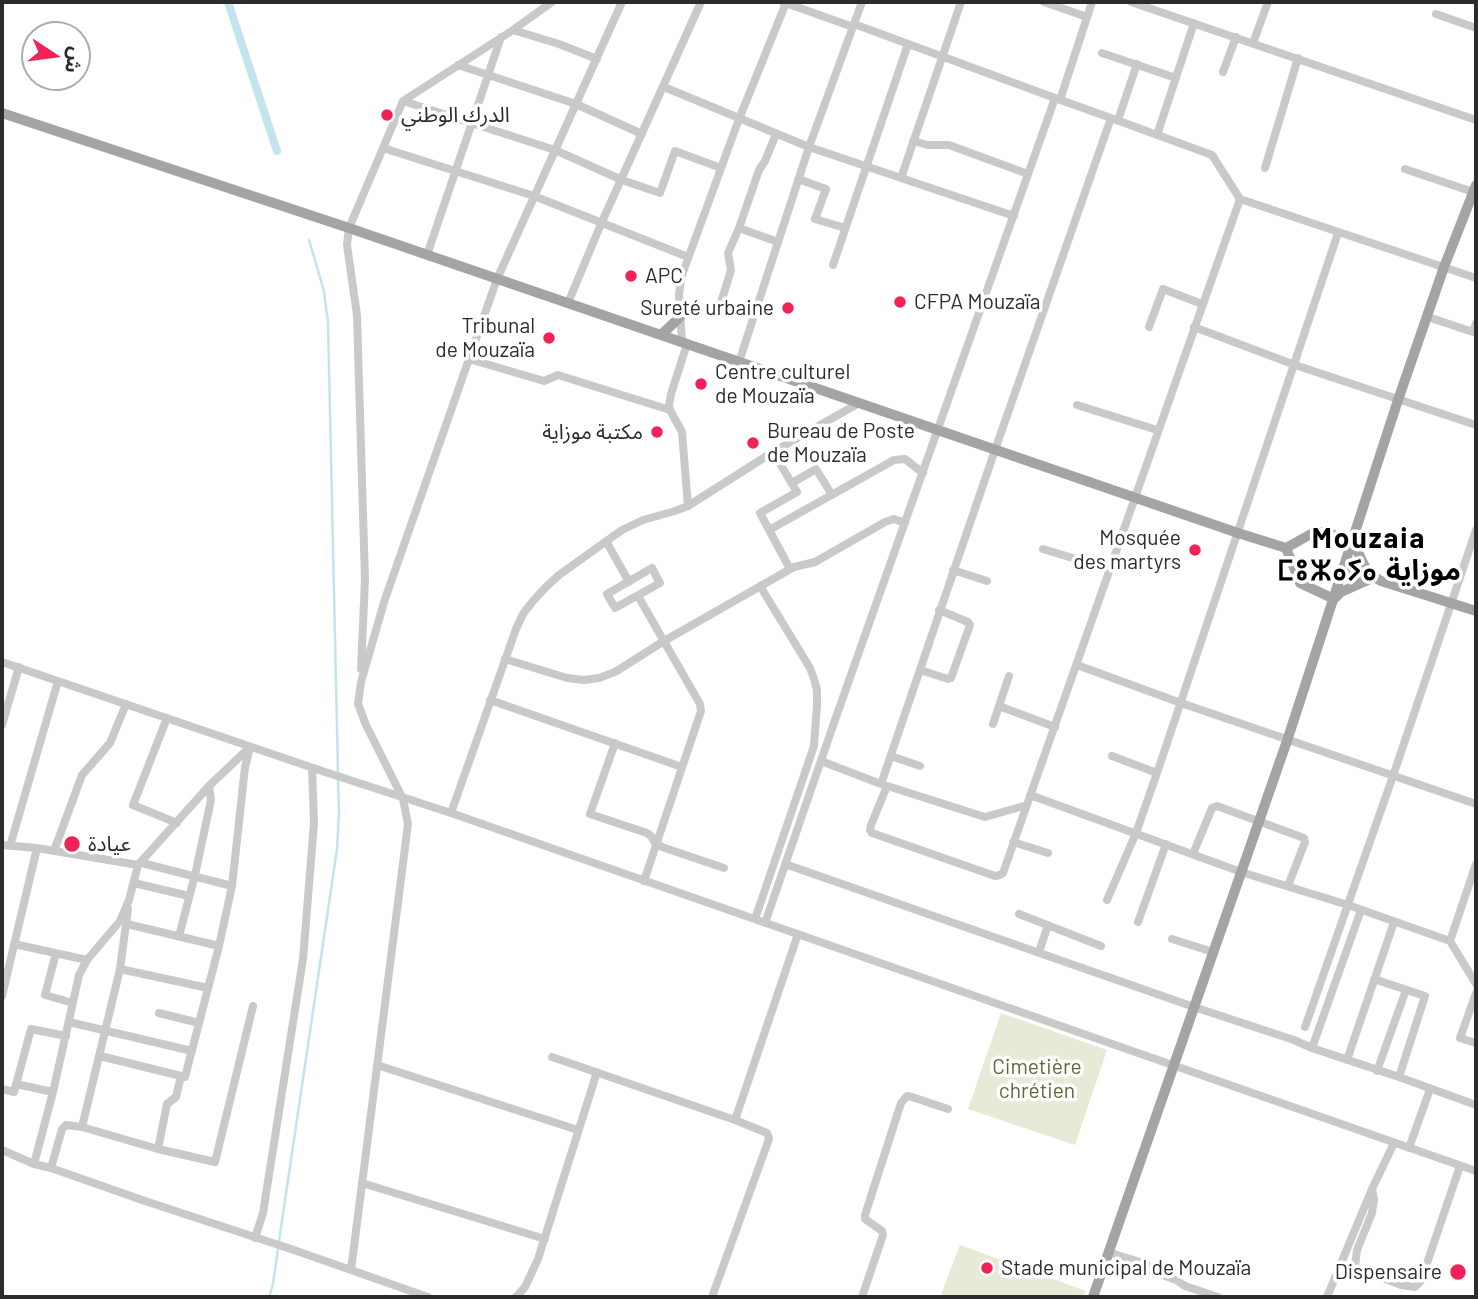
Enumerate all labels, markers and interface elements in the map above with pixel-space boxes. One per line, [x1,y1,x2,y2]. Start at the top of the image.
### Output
north arrow [21,21,91,91]
text: ش [61,45,89,76]
place label: الدرك الوطني [401,102,510,128]
marker: الدرك الوطني [379,107,395,123]
place label: APC [645,263,683,289]
marker: APC [623,268,639,284]
place label: CFPA Mouzaïa [914,289,1041,315]
marker: CFPA Mouzaïa [892,294,908,310]
place label: Sureté urbaine [640,295,774,321]
marker: Sureté urbaine [780,300,796,316]
place label: Tribunal de Mouzaïa [435,313,535,363]
marker: Tribunal de Mouzaïa [541,330,557,346]
place label: Centre culturel de Mouzaïa [715,359,850,409]
marker: Centre culturel de Mouzaïa [693,376,709,392]
place label: Bureau de Poste de Mouzaïa [767,418,915,468]
place label: مكتبة موزاية [542,419,643,445]
marker: مكتبة موزاية [649,424,665,440]
marker: Bureau de Poste de Mouzaïa [745,435,761,451]
district label: Mouzaia ⵎⵓⵣⴰⵢⴰ موزاية [1284,522,1454,588]
place label: Mosquée des martyrs [1073,525,1181,575]
marker: Mosquée des martyrs [1187,542,1203,558]
place label: عيادة [88,831,131,857]
marker: عيادة [62,834,82,854]
park label: Cimetière chrétien [992,1054,1082,1104]
place label: Stade municipal de Mouzaïa [1001,1255,1251,1281]
place label: Dispensaire [1335,1259,1442,1285]
marker: Stade municipal de Mouzaïa [979,1260,995,1276]
marker: Dispensaire [1448,1262,1468,1282]

